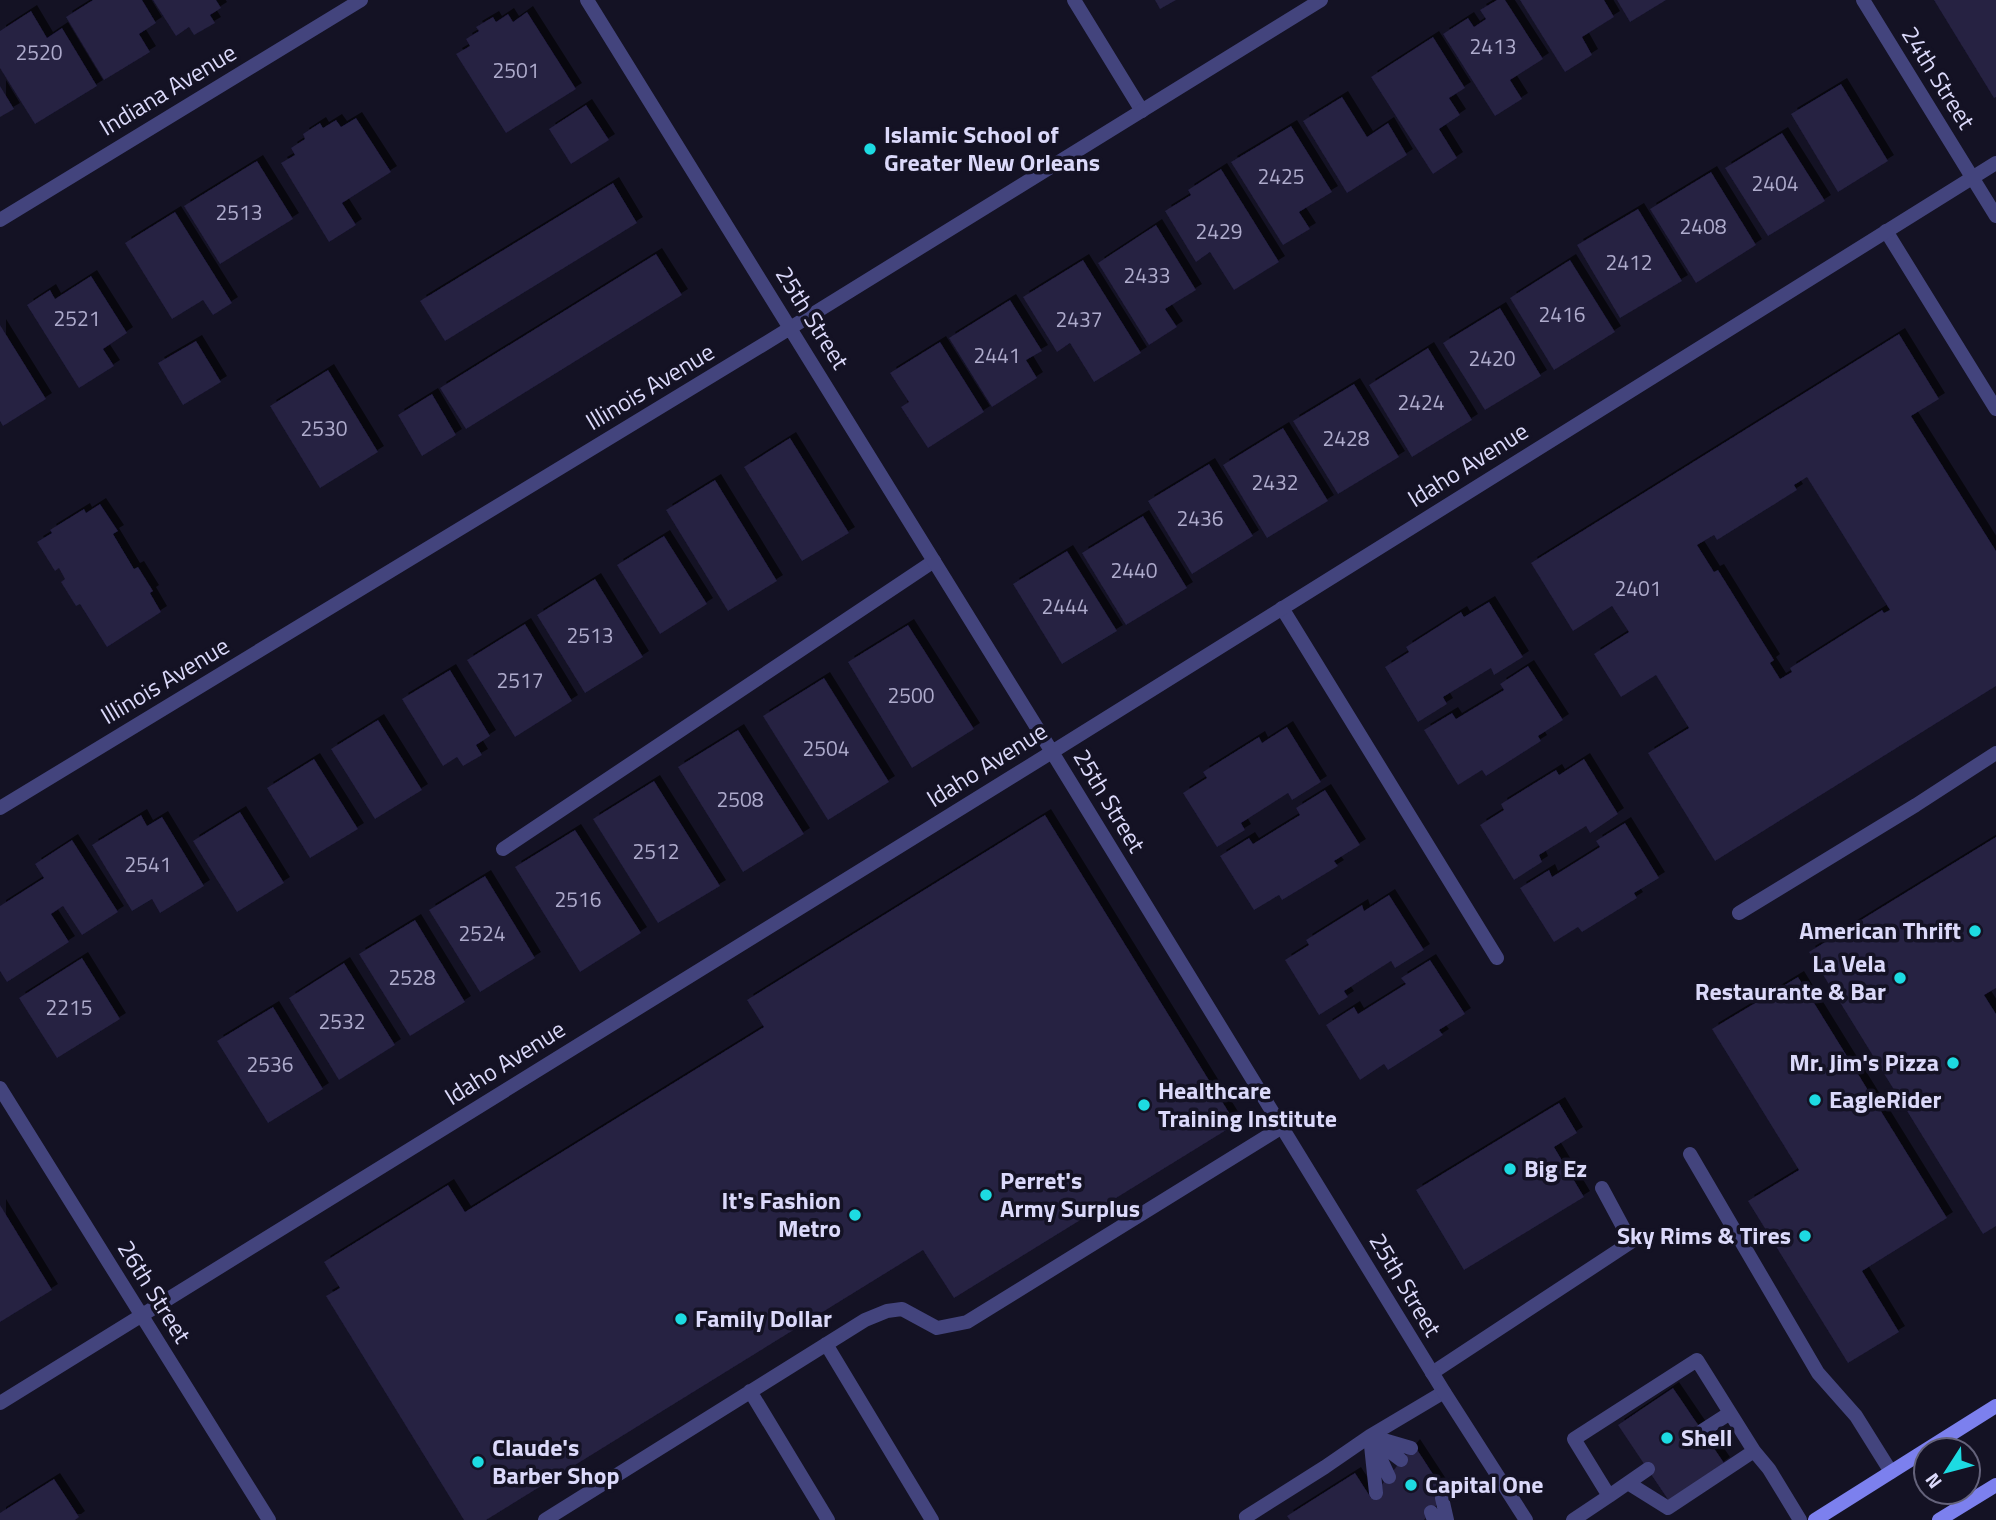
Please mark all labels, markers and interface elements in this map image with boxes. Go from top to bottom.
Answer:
street label: 24th Street [1893,19,1985,136]
house number: 2413 [1469,30,1517,62]
street label: Indiana Avenue [92,34,243,144]
house number: 2520 [15,36,63,68]
house number: 2501 [492,54,540,86]
place label: Islamic School of Greater New Orleans [884,116,1100,180]
marker: Islamic School of Greater New Orleans [862,141,878,157]
house number: 2425 [1257,160,1305,192]
house number: 2404 [1751,167,1799,199]
house number: 2513 [215,196,263,228]
house number: 2408 [1679,210,1727,242]
house number: 2429 [1195,215,1243,247]
house number: 2412 [1605,246,1653,278]
street label: 25th Street [767,259,859,376]
house number: 2433 [1123,259,1171,291]
house number: 2416 [1538,298,1586,330]
house number: 2521 [53,302,101,334]
house number: 2437 [1055,303,1103,335]
street label: Illinois Avenue [578,333,721,439]
house number: 2441 [973,339,1021,371]
house number: 2420 [1468,342,1516,374]
house number: 2424 [1397,386,1445,418]
house number: 2530 [300,412,348,444]
street label: Idaho Avenue [1400,413,1535,516]
house number: 2428 [1322,422,1370,454]
house number: 2432 [1251,466,1299,498]
house number: 2436 [1176,502,1224,534]
house number: 2440 [1110,554,1158,586]
house number: 2401 [1614,572,1662,604]
house number: 2444 [1041,590,1089,622]
house number: 2513 [566,619,614,651]
street label: Illinois Avenue [93,627,236,733]
house number: 2517 [496,664,544,696]
house number: 2500 [887,679,935,711]
street label: Idaho Avenue [919,713,1054,816]
house number: 2504 [802,732,850,764]
street label: 25th Street [1065,742,1155,860]
house number: 2508 [716,783,764,815]
house number: 2512 [632,835,680,867]
house number: 2541 [124,848,172,880]
house number: 2516 [554,883,602,915]
place label: American Thrift [1799,912,1961,948]
house number: 2524 [458,917,506,949]
marker: American Thrift [1967,923,1983,939]
place label: La Vela Restaurante & Bar [1695,945,1886,1009]
house number: 2528 [388,961,436,993]
marker: La Vela Restaurante & Bar [1892,970,1908,986]
house number: 2215 [45,991,93,1023]
house number: 2532 [318,1005,366,1037]
street label: Idaho Avenue [437,1011,572,1114]
place label: Mr. Jim's Pizza [1789,1044,1939,1080]
house number: 2536 [246,1048,294,1080]
marker: Mr. Jim's Pizza [1945,1055,1961,1071]
place label: Healthcare Training Institute [1158,1072,1337,1136]
place label: EagleRider [1829,1081,1942,1117]
marker: EagleRider [1807,1092,1823,1108]
marker: Healthcare Training Institute [1136,1097,1152,1113]
place label: Big Ez [1524,1150,1587,1186]
marker: Big Ez [1502,1161,1518,1177]
place label: Perret's Army Surplus [1000,1162,1140,1226]
place label: It's Fashion Metro [722,1182,841,1246]
marker: Perret's Army Surplus [978,1187,994,1203]
marker: It's Fashion Metro [847,1207,863,1223]
place label: Sky Rims & Tires [1617,1217,1791,1253]
street label: 25th Street [1361,1226,1451,1344]
marker: Sky Rims & Tires [1797,1228,1813,1244]
street label: 26th Street [109,1233,201,1350]
place label: Family Dollar [695,1300,832,1336]
marker: Family Dollar [673,1311,689,1327]
place label: Shell [1681,1419,1733,1455]
place label: Claude's Barber Shop [492,1429,619,1493]
marker: Shell [1659,1430,1675,1446]
north arrow [1912,1436,1982,1506]
marker: Claude's Barber Shop [470,1454,486,1470]
place label: Capital One [1425,1466,1543,1502]
text: N [1917,1467,1948,1495]
marker: Capital One [1403,1477,1419,1493]

